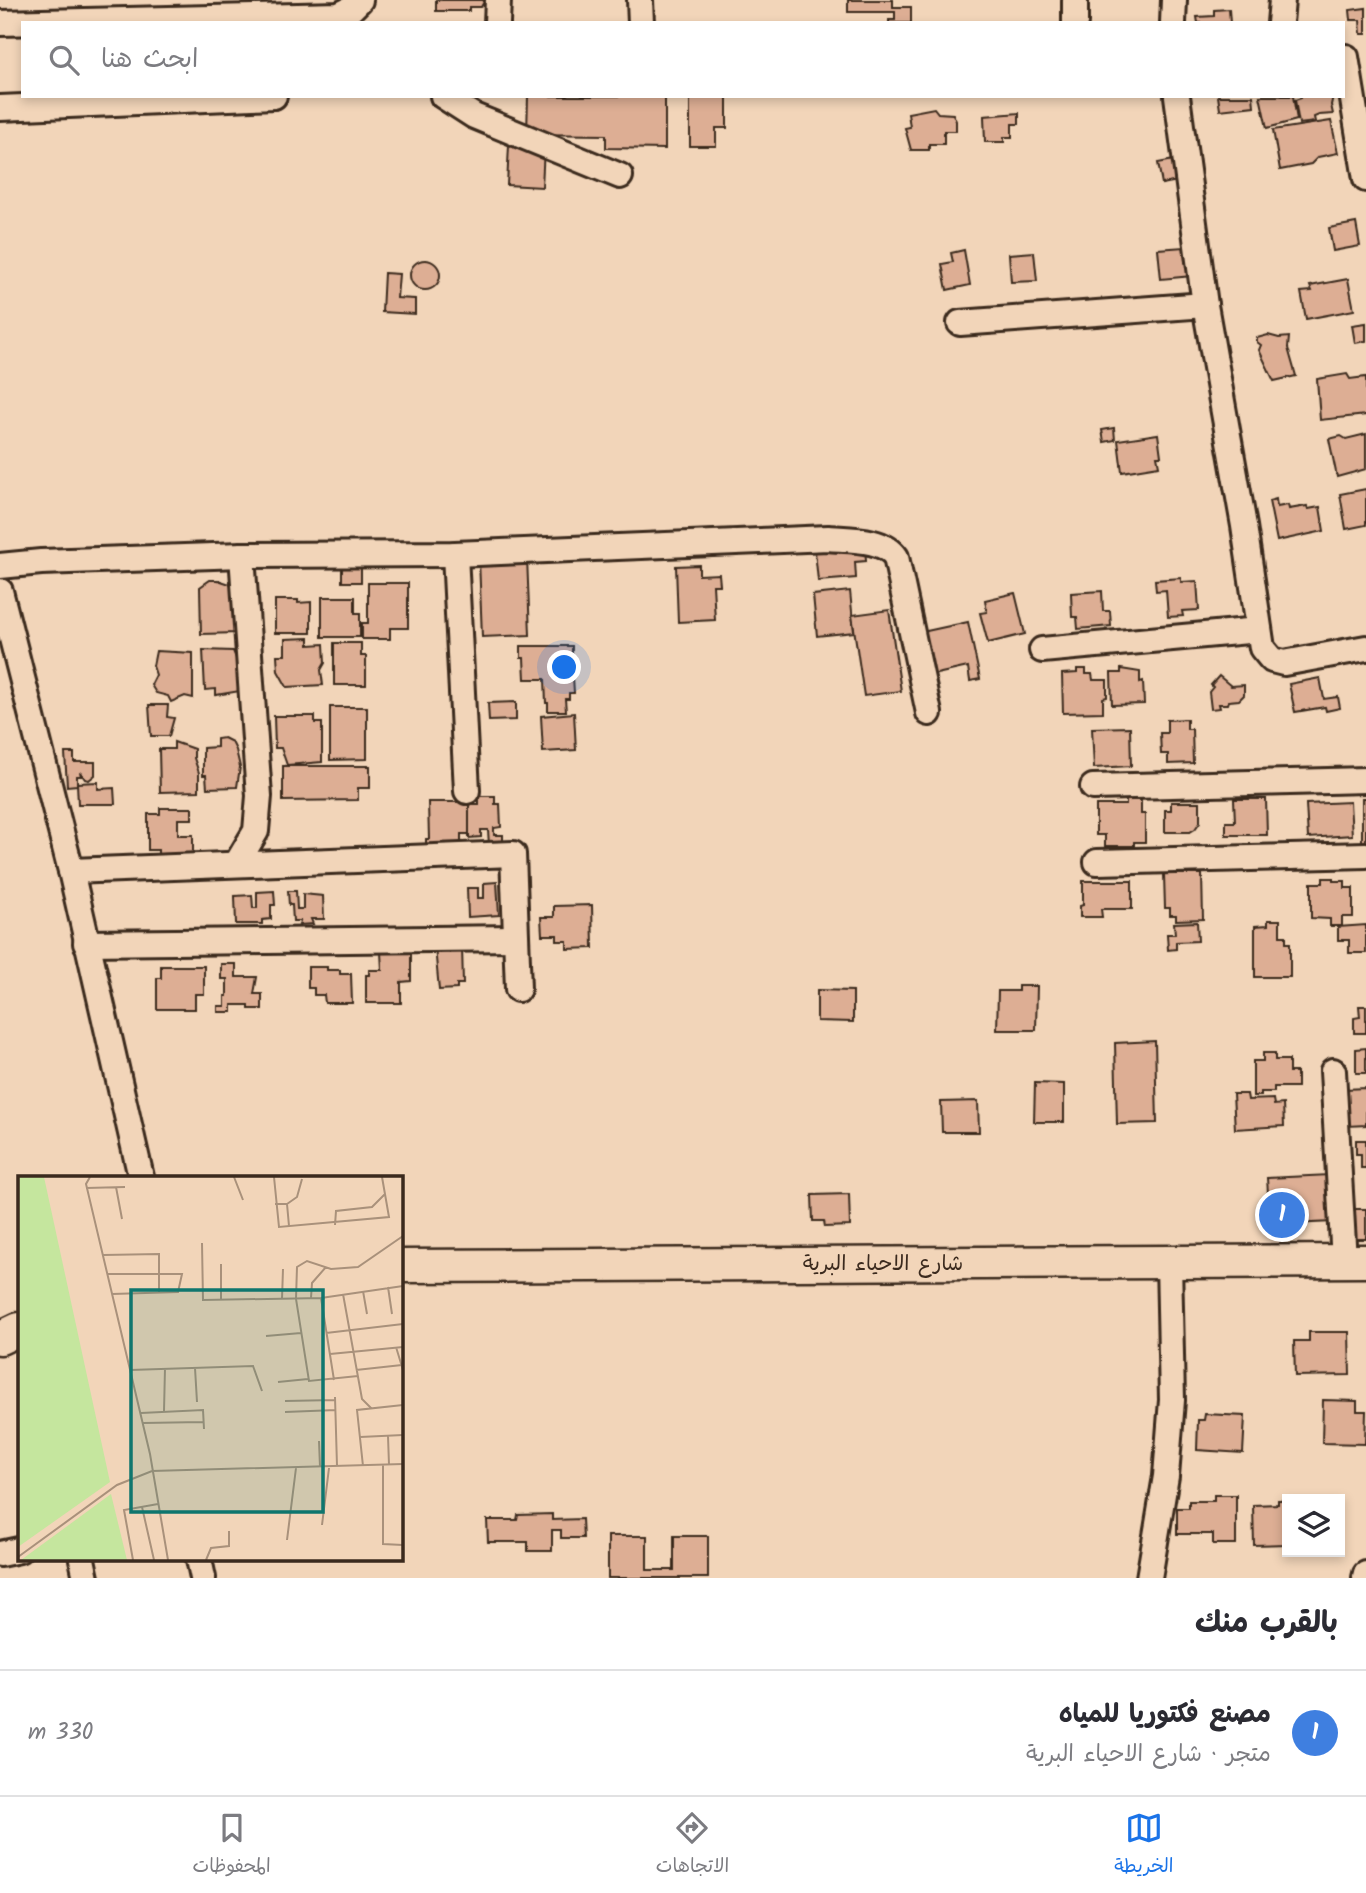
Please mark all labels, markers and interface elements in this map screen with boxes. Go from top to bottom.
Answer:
search box [21,21,1345,98]
text: ابحث هنا [101,39,198,81]
icon: search [45,41,83,79]
your location [547,650,581,684]
inset map [18,1176,402,1560]
pin: 1 [1259,1189,1305,1241]
street label: شارع الاحياء البرية [803,1248,963,1281]
map controls [1282,1494,1345,1557]
button: layers [1282,1494,1345,1557]
text: بالقرب منك [1195,1600,1338,1648]
text: مصنع فكتوريا للمياه [1059,1694,1271,1736]
text: 330 m [28,1715,93,1751]
text: 1 [1312,1715,1318,1751]
text: متجر · شارع الاحياء البرية [1026,1737,1271,1773]
tab: المحفوظات [193,1809,271,1882]
tab: الاتجاهات [656,1809,729,1882]
tab: الخريطة [1114,1809,1173,1882]

